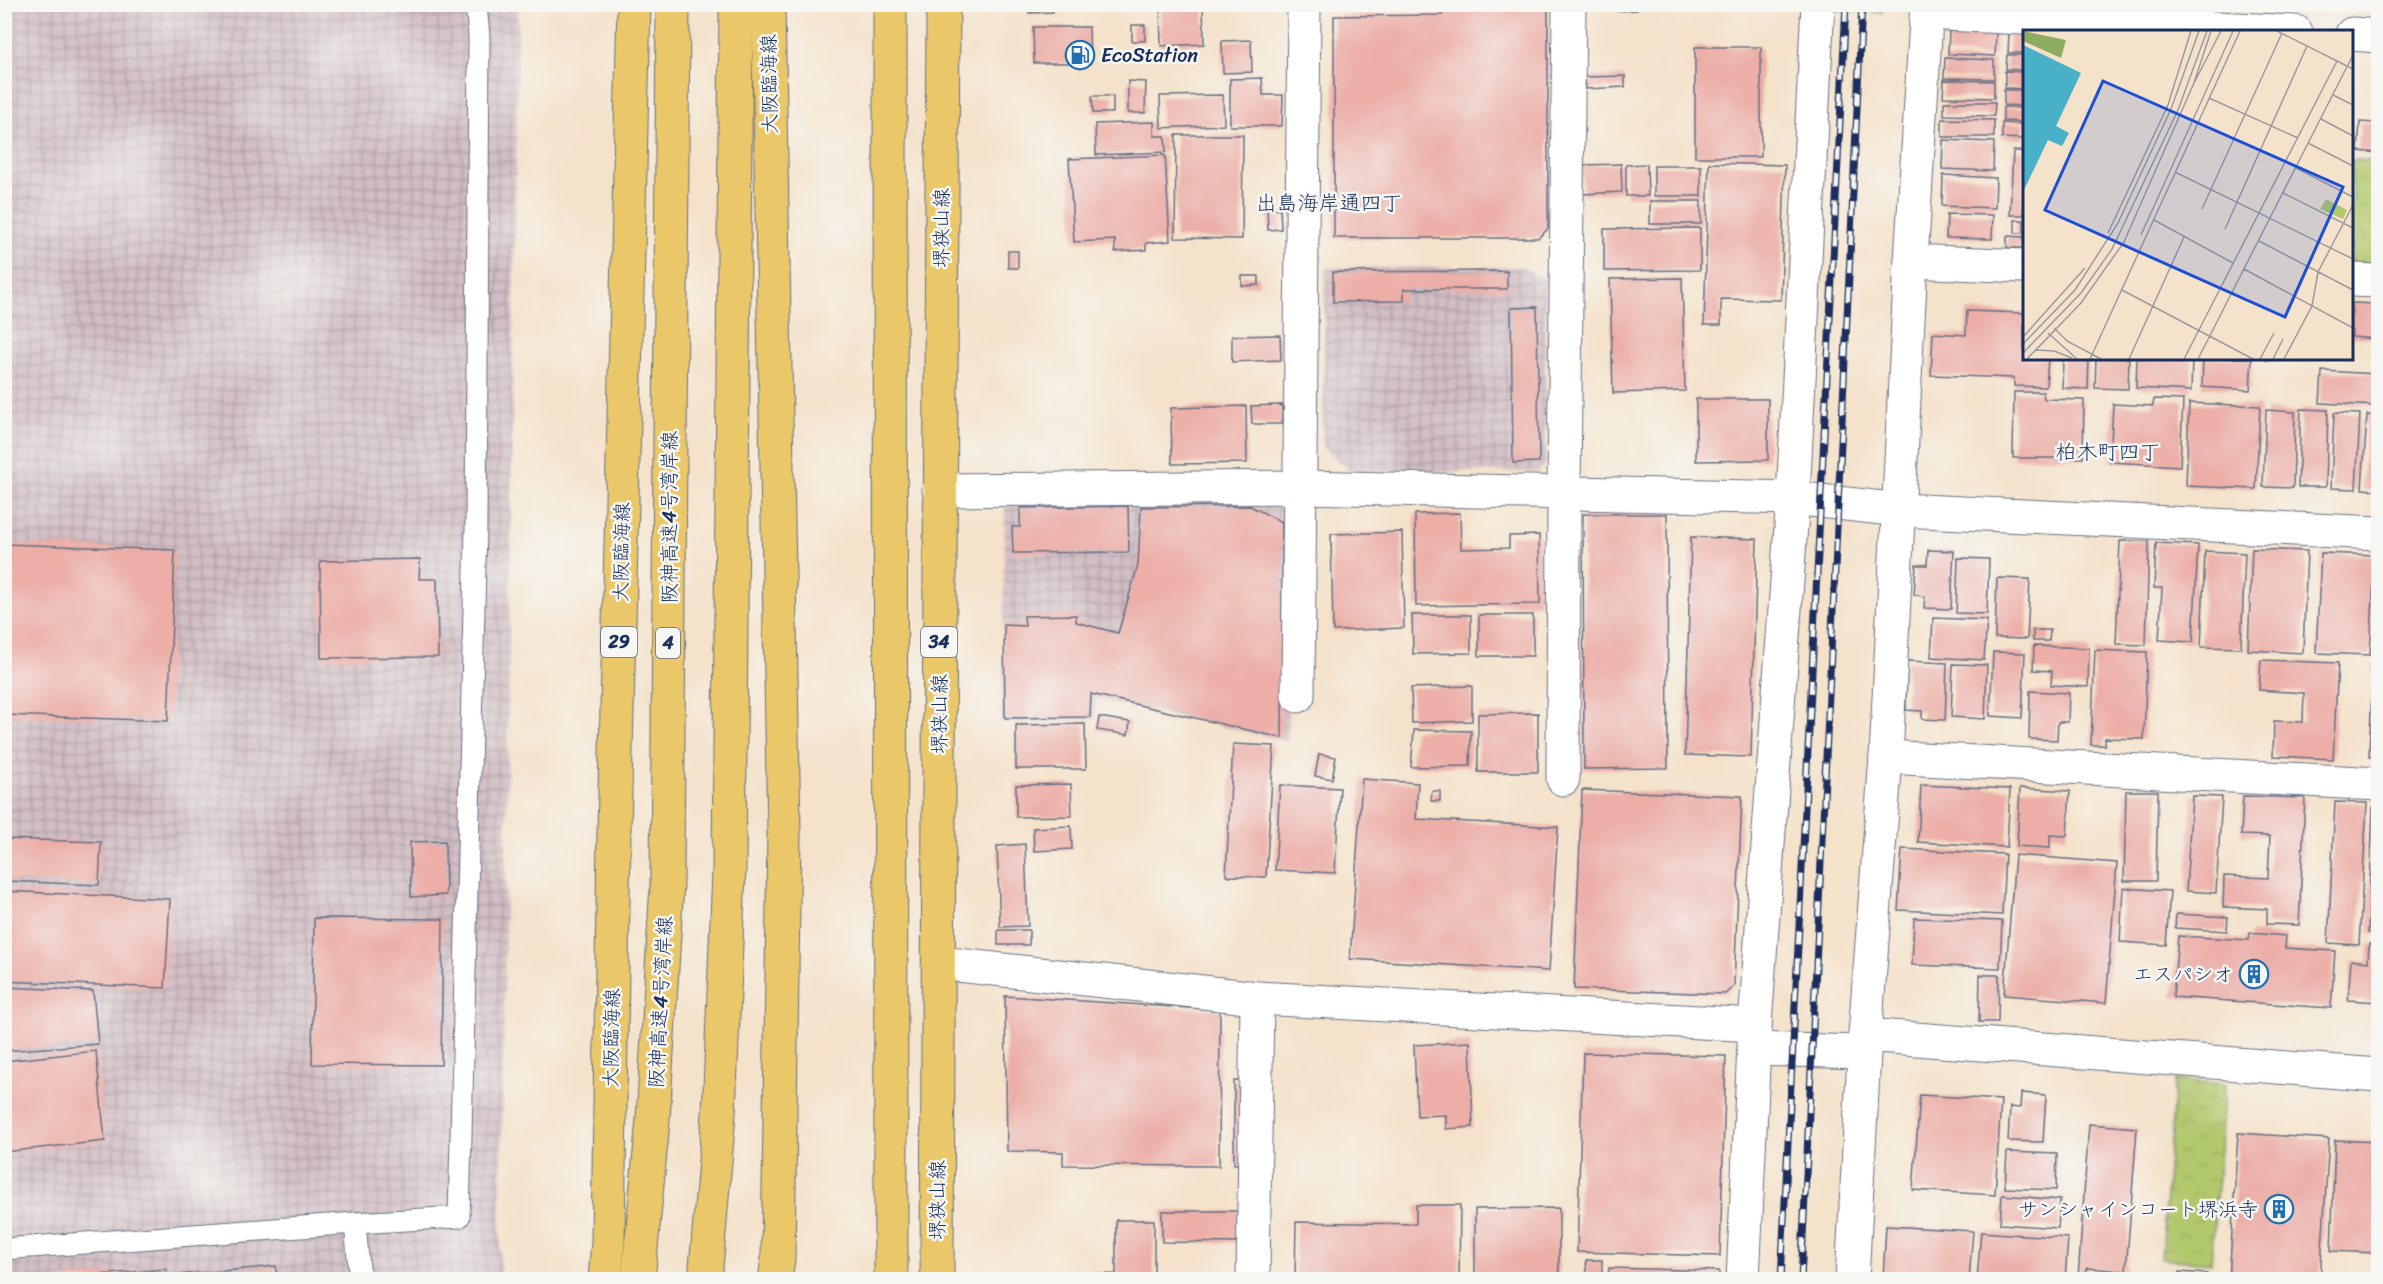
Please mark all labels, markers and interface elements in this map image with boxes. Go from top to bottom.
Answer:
inset map [2023,30,2353,360]
street label: 大阪臨海線 [751,34,788,134]
place label: EcoStation [1101,38,1198,73]
fuel station icon: EcoStation [1064,39,1096,71]
district label: 出島海岸通四丁 [1256,184,1403,222]
street label: 堺狭山線 [924,188,959,268]
street label: 阪神高速4号湾岸線 [652,431,687,603]
district label: 柏木町四丁 [2056,433,2161,471]
street label: 大阪臨海線 [603,502,640,602]
road number: 29 [601,627,637,657]
road number: 34 [921,627,957,657]
road number: 4 [656,628,680,658]
street label: 堺狭山線 [922,674,957,754]
street label: 阪神高速4号湾岸線 [639,915,682,1089]
place label: エスパシオ [2133,957,2233,992]
building icon: エスパシオ [2238,958,2270,990]
street label: 大阪臨海線 [593,988,630,1088]
street label: 堺狭山線 [920,1160,955,1240]
place label: サンシャインコート堺浜寺 [2018,1192,2258,1227]
building icon: サンシャインコート堺浜寺 [2263,1193,2295,1225]

